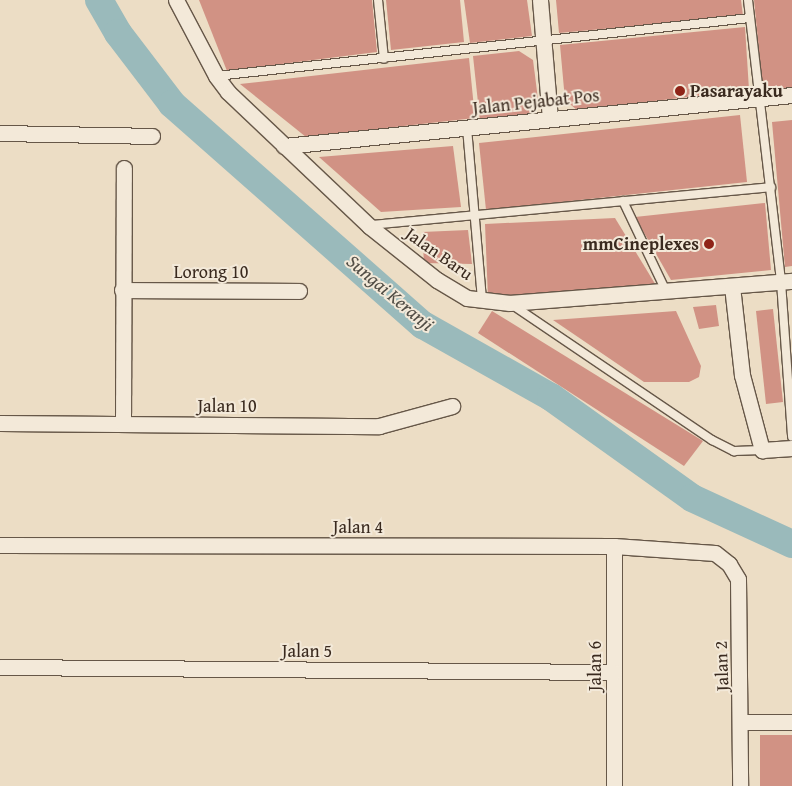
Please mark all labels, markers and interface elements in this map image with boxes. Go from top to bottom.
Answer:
place label: Pasarayaku [690,80,783,102]
street label: Jalan Pejabat Pos [472,85,600,119]
marker: Pasarayaku [674,85,686,97]
street label: Jalan Baru [401,223,477,285]
place label: mmCineplexes [583,233,699,255]
marker: mmCineplexes [703,238,715,250]
water label: Sungai Keranji [342,250,438,336]
street label: Lorong 10 [174,261,248,283]
street label: Jalan 10 [197,395,257,417]
street label: Jalan 4 [333,516,383,538]
street label: Jalan 5 [282,640,332,662]
street label: Jalan 2 [710,640,734,692]
street label: Jalan 6 [584,641,606,691]

